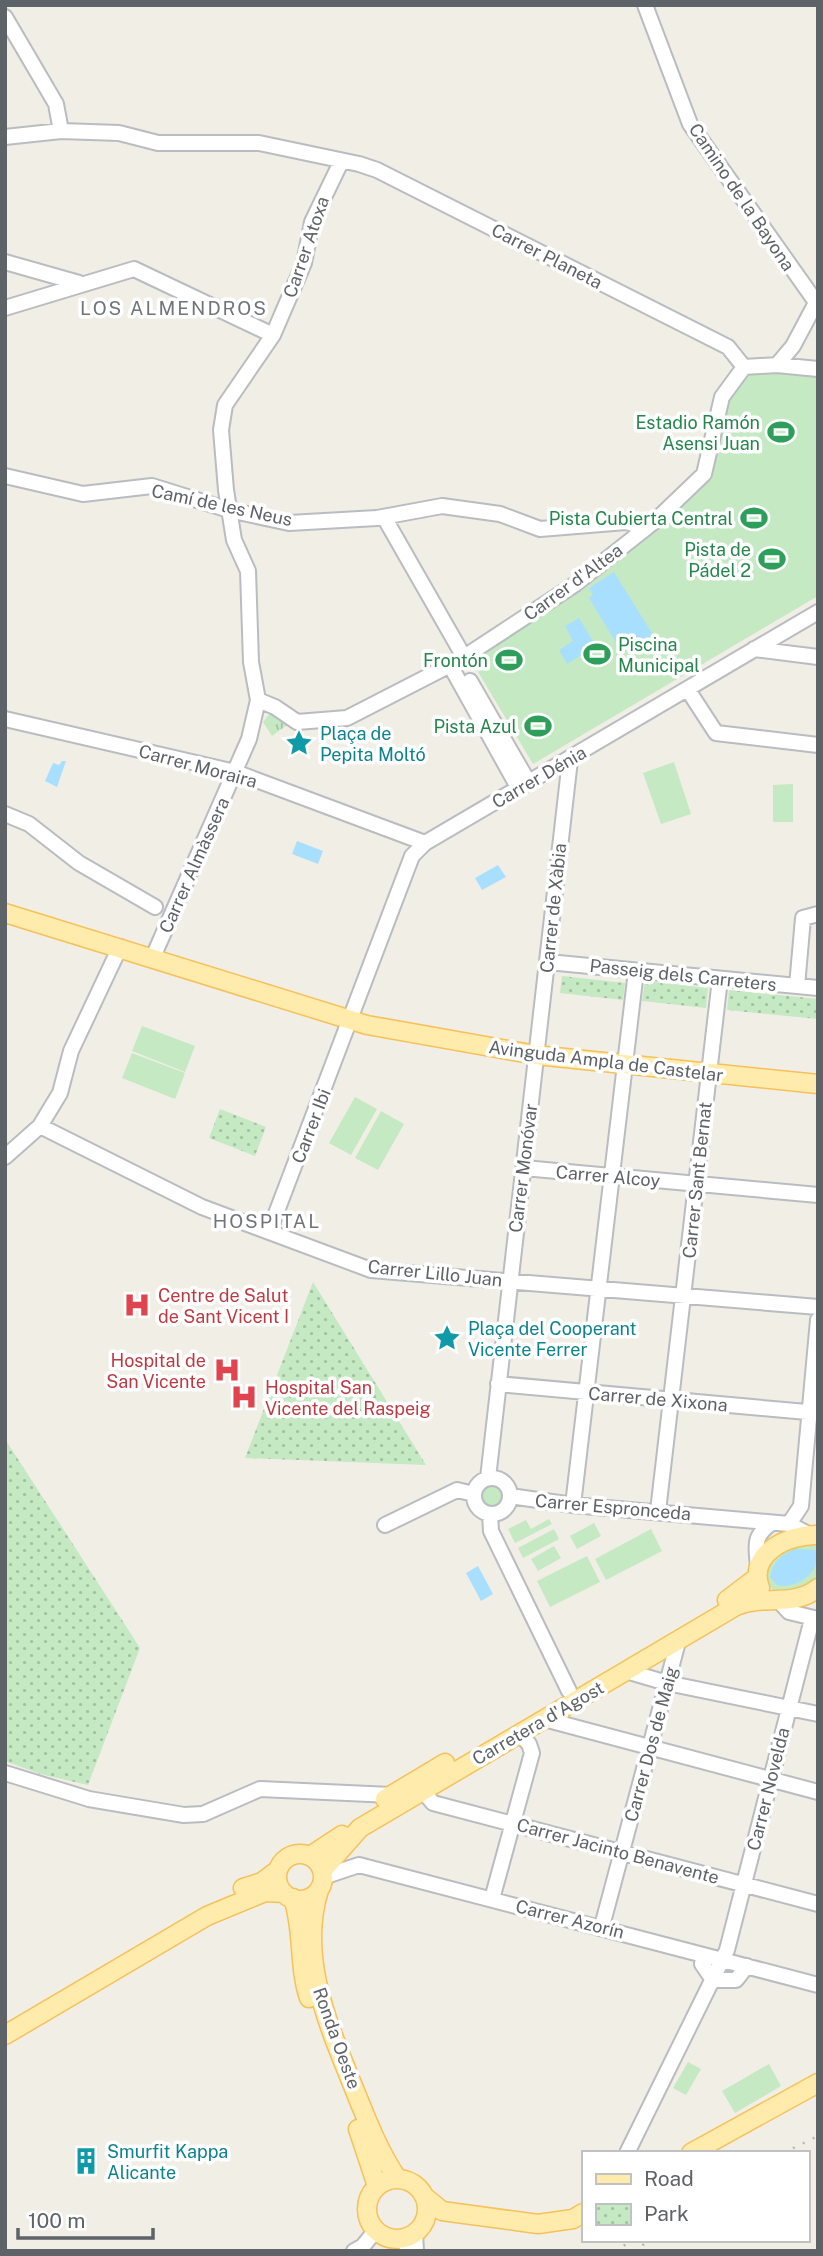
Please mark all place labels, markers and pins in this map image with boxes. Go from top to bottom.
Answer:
place label: Estadio Ramón Asensi Juan [635,412,760,454]
sports icon: Estadio Ramón Asensi Juan [766,417,796,447]
sports icon: Pista Cubierta Central [739,503,769,533]
place label: Pista Cubierta Central [549,508,733,529]
place label: Pista de Pádel 2 [684,539,751,581]
sports icon: Pista de Pádel 2 [757,544,787,574]
place label: Piscina Municipal [618,634,700,676]
sports icon: Piscina Municipal [582,639,612,669]
sports icon: Frontón [494,645,524,675]
place label: Frontón [423,650,488,671]
sports icon: Pista Azul [523,711,553,741]
place label: Pista Azul [433,716,517,737]
place label: Plaça de Pepita Moltó [320,723,426,765]
place icon: Plaça de Pepita Moltó [284,728,314,758]
place label: Centre de Salut de Sant Vicent I [158,1285,289,1327]
hospital icon: Centre de Salut de Sant Vicent I [122,1290,152,1320]
place label: Plaça del Cooperant Vicente Ferrer [468,1318,637,1360]
place icon: Plaça del Cooperant Vicente Ferrer [432,1323,462,1353]
place label: Hospital de San Vicente [106,1350,206,1392]
hospital icon: Hospital de San Vicente [212,1355,242,1385]
place label: Hospital San Vicente del Raspeig [265,1377,431,1419]
hospital icon: Hospital San Vicente del Raspeig [229,1382,259,1412]
place label: Smurfit Kappa Alicante [107,2141,228,2183]
building icon: Smurfit Kappa Alicante [71,2146,101,2176]

